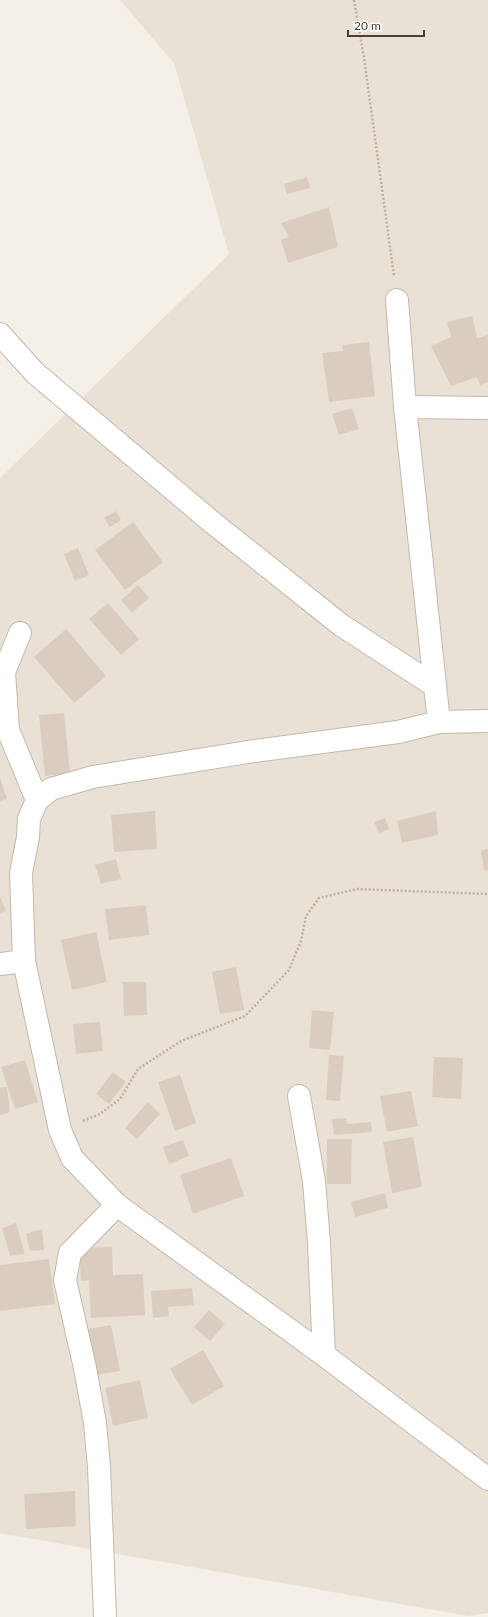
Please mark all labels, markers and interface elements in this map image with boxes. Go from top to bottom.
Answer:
scale bar [348,12,424,38]
text: 20 m [354,18,381,33]

